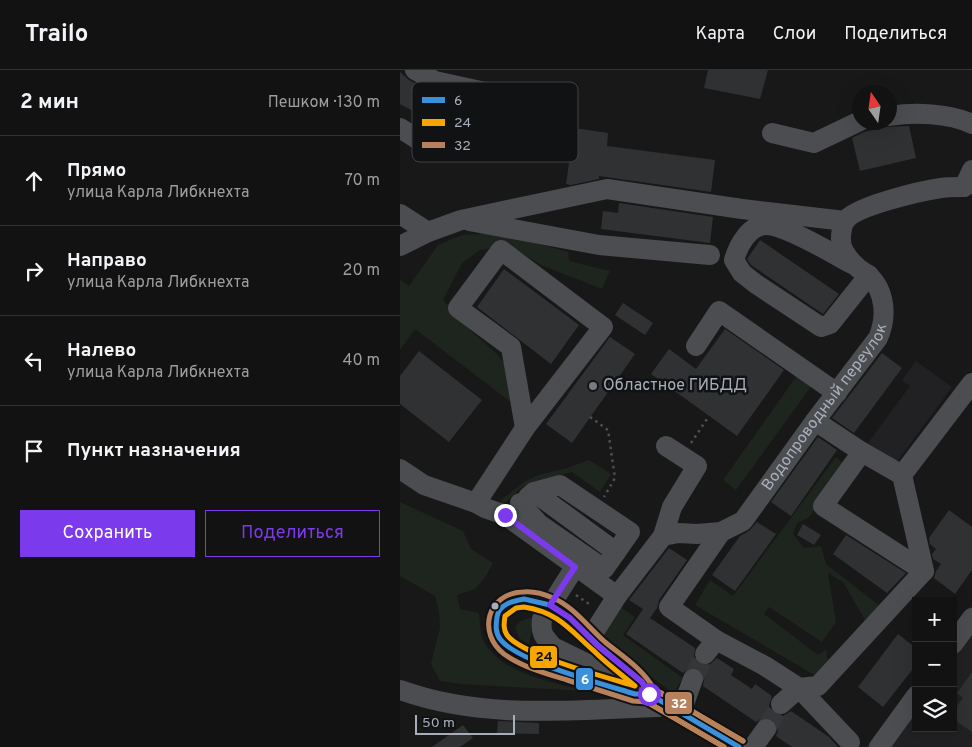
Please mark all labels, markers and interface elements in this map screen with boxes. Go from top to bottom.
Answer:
text: Trailo [25,20,88,50]
text: Карта [695,23,745,46]
text: Слои [773,23,816,46]
text: Поделиться [844,23,947,46]
legend [412,82,578,162]
north arrow [852,85,897,130]
text: 2 мин [20,89,79,116]
text: Пешком · 130 m [268,93,380,113]
text: 6 [454,93,462,110]
text: 24 [454,115,471,132]
text: 32 [454,138,471,155]
text: Прямо [67,159,126,183]
icon: ahead [20,167,48,195]
text: 70 m [345,171,380,191]
text: улица Карла Либкнехта [67,183,250,203]
text: Направо [67,249,147,273]
icon: right [20,257,48,285]
text: 20 m [343,261,380,281]
text: улица Карла Либкнехта [67,273,250,293]
street label: Водопроводный переулок [758,321,892,495]
text: Налево [67,339,136,363]
icon: left [20,347,48,375]
text: 40 m [342,351,380,371]
text: улица Карла Либкнехта [67,363,250,383]
place label: Областное ГИБДД [603,376,747,396]
marker: Областное ГИБДД [587,380,599,392]
icon: arrive [20,437,48,465]
text: Пункт назначения [67,439,241,463]
route end [494,504,517,527]
button: Сохранить [20,510,195,557]
button: Поделиться [205,510,380,557]
map controls [912,597,957,732]
button: + [912,597,957,642]
unlabelled marker [490,601,500,611]
button: − [912,642,957,687]
line badge: 24 [529,645,558,669]
text: 24 [535,649,553,666]
line badge: 6 [575,667,594,691]
text: 6 [581,672,589,689]
route start [638,683,661,706]
button: layers [912,687,957,732]
line badge: 32 [664,691,693,715]
text: 32 [671,696,687,713]
scale bar [415,712,515,735]
text: 50 m [422,715,455,732]

